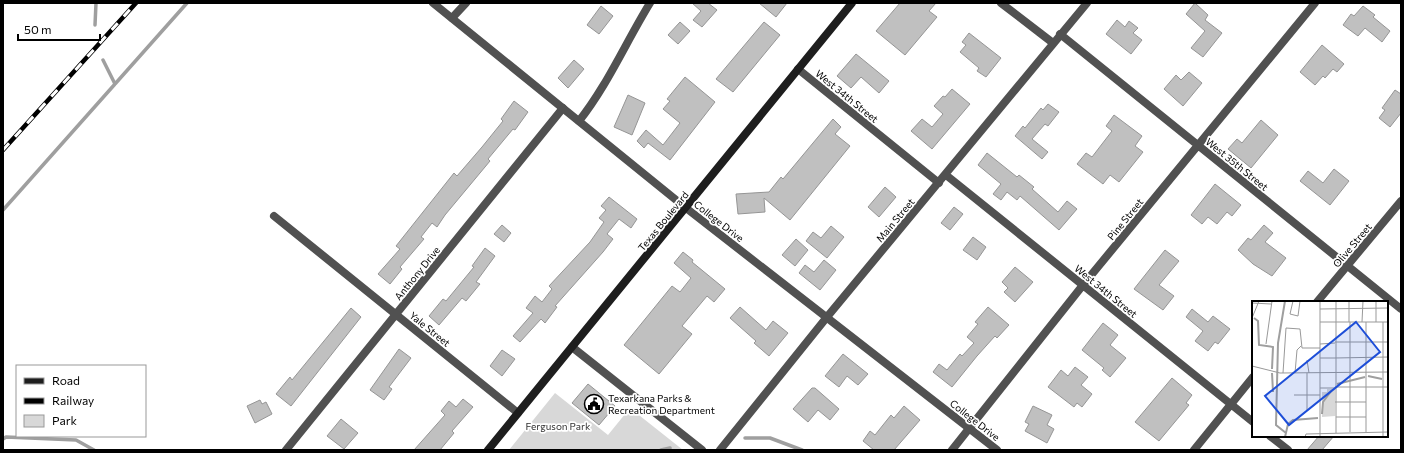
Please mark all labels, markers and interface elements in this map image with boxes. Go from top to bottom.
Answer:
scale bar [18,16,100,42]
text: 50 m [24,22,52,36]
street label: West 34th Street [813,67,881,125]
street label: West 35th Street [1203,135,1271,193]
street label: Texas Boulevard [635,188,691,253]
street label: Main Street [873,196,917,244]
street label: Pine Street [1105,196,1145,242]
street label: College Drive [692,198,746,244]
street label: Olive Street [1330,221,1374,269]
street label: Anthony Drive [392,244,442,302]
street label: West 34th Street [1072,262,1140,320]
inset map [1252,301,1388,437]
street label: Yale Street [407,309,453,349]
legend [16,365,146,437]
text: Road [52,373,80,387]
place label: Texarkana Parks & Recreation Department [608,392,715,416]
text: Railway [52,393,94,407]
public building icon: Texarkana Parks & Recreation Department [583,393,605,415]
street label: College Drive [948,397,1002,443]
text: Park [52,413,78,427]
park label: Ferguson Park [526,420,591,432]

